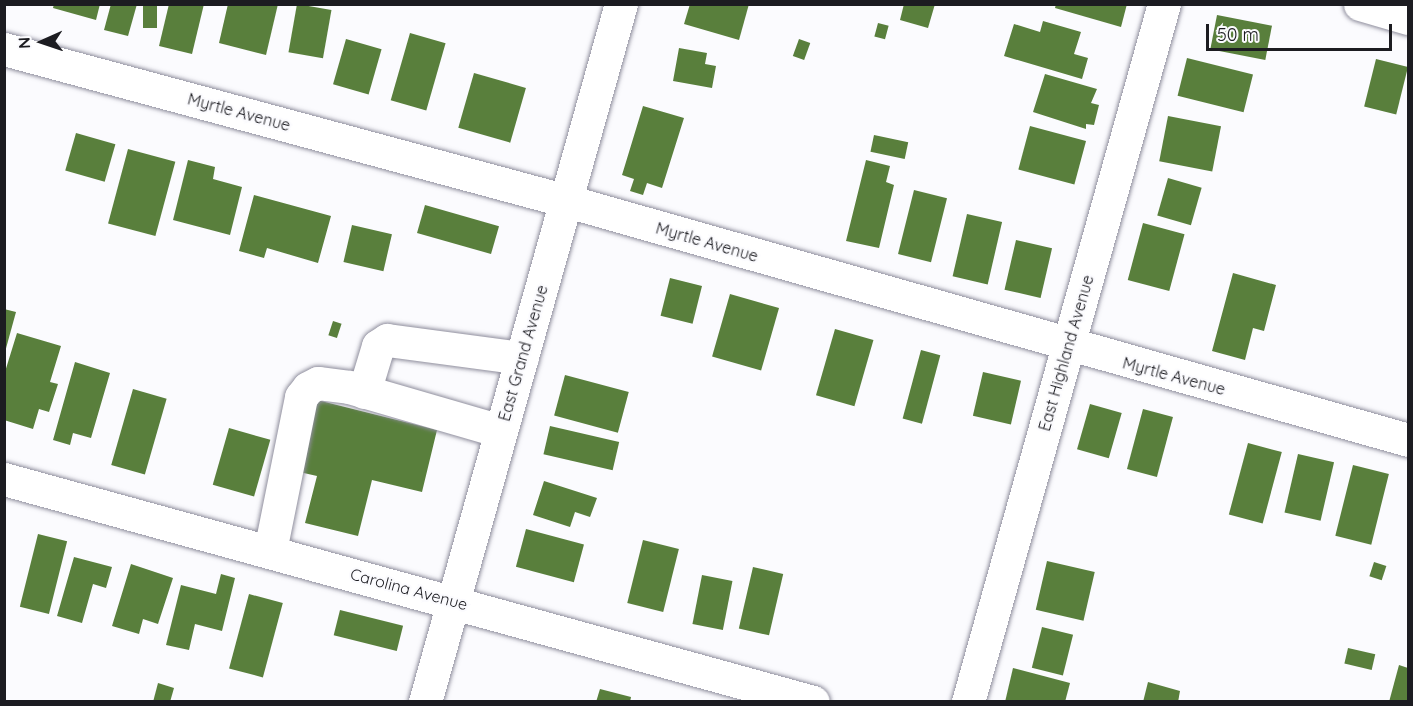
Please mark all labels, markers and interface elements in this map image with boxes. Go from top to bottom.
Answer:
north arrow [12,12,72,72]
scale bar [1209,12,1395,50]
text: 50 m [1217,23,1259,46]
text: N [14,37,34,49]
street label: Myrtle Avenue [186,89,292,135]
street label: Myrtle Avenue [654,218,760,266]
street label: East Highland Avenue [1035,273,1097,433]
street label: East Grand Avenue [494,283,552,423]
street label: Myrtle Avenue [1121,353,1227,399]
street label: Carolina Avenue [348,564,470,614]

